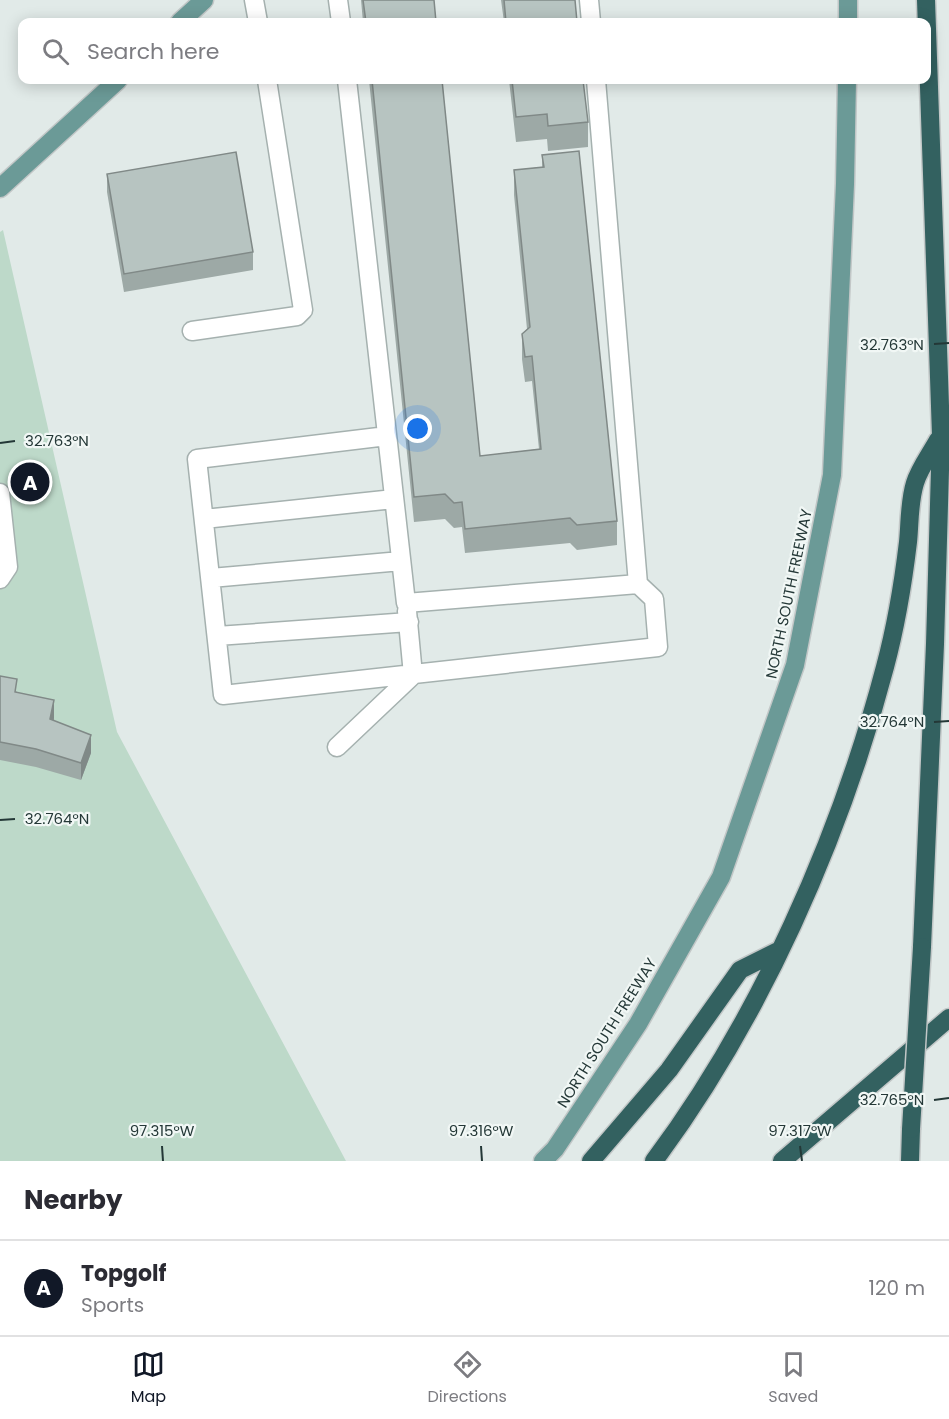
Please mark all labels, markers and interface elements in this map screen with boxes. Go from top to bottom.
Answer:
search box [18,18,931,84]
icon: search [39,35,72,68]
text: Search here [87,36,220,67]
text: 32.763°N [860,334,924,355]
your location [403,414,432,443]
text: 32.763°N [25,430,89,451]
pin: A [10,460,50,504]
street label: NORTH SOUTH FREEWAY [760,507,817,681]
text: 32.764°N [860,711,924,732]
text: 32.764°N [25,808,89,829]
street label: NORTH SOUTH FREEWAY [552,954,661,1112]
text: 32.765°N [860,1089,924,1110]
text: 97.315°W [130,1120,195,1141]
text: 97.316°W [449,1120,514,1141]
text: 97.317°W [768,1120,832,1141]
text: Nearby [24,1182,122,1218]
text: Topgolf [81,1258,166,1289]
text: A [36,1274,51,1302]
text: 120 m [869,1274,925,1302]
text: Sports [81,1291,144,1319]
tab: Map [131,1348,166,1409]
tab: Directions [428,1348,507,1409]
tab: Saved [768,1348,818,1409]

